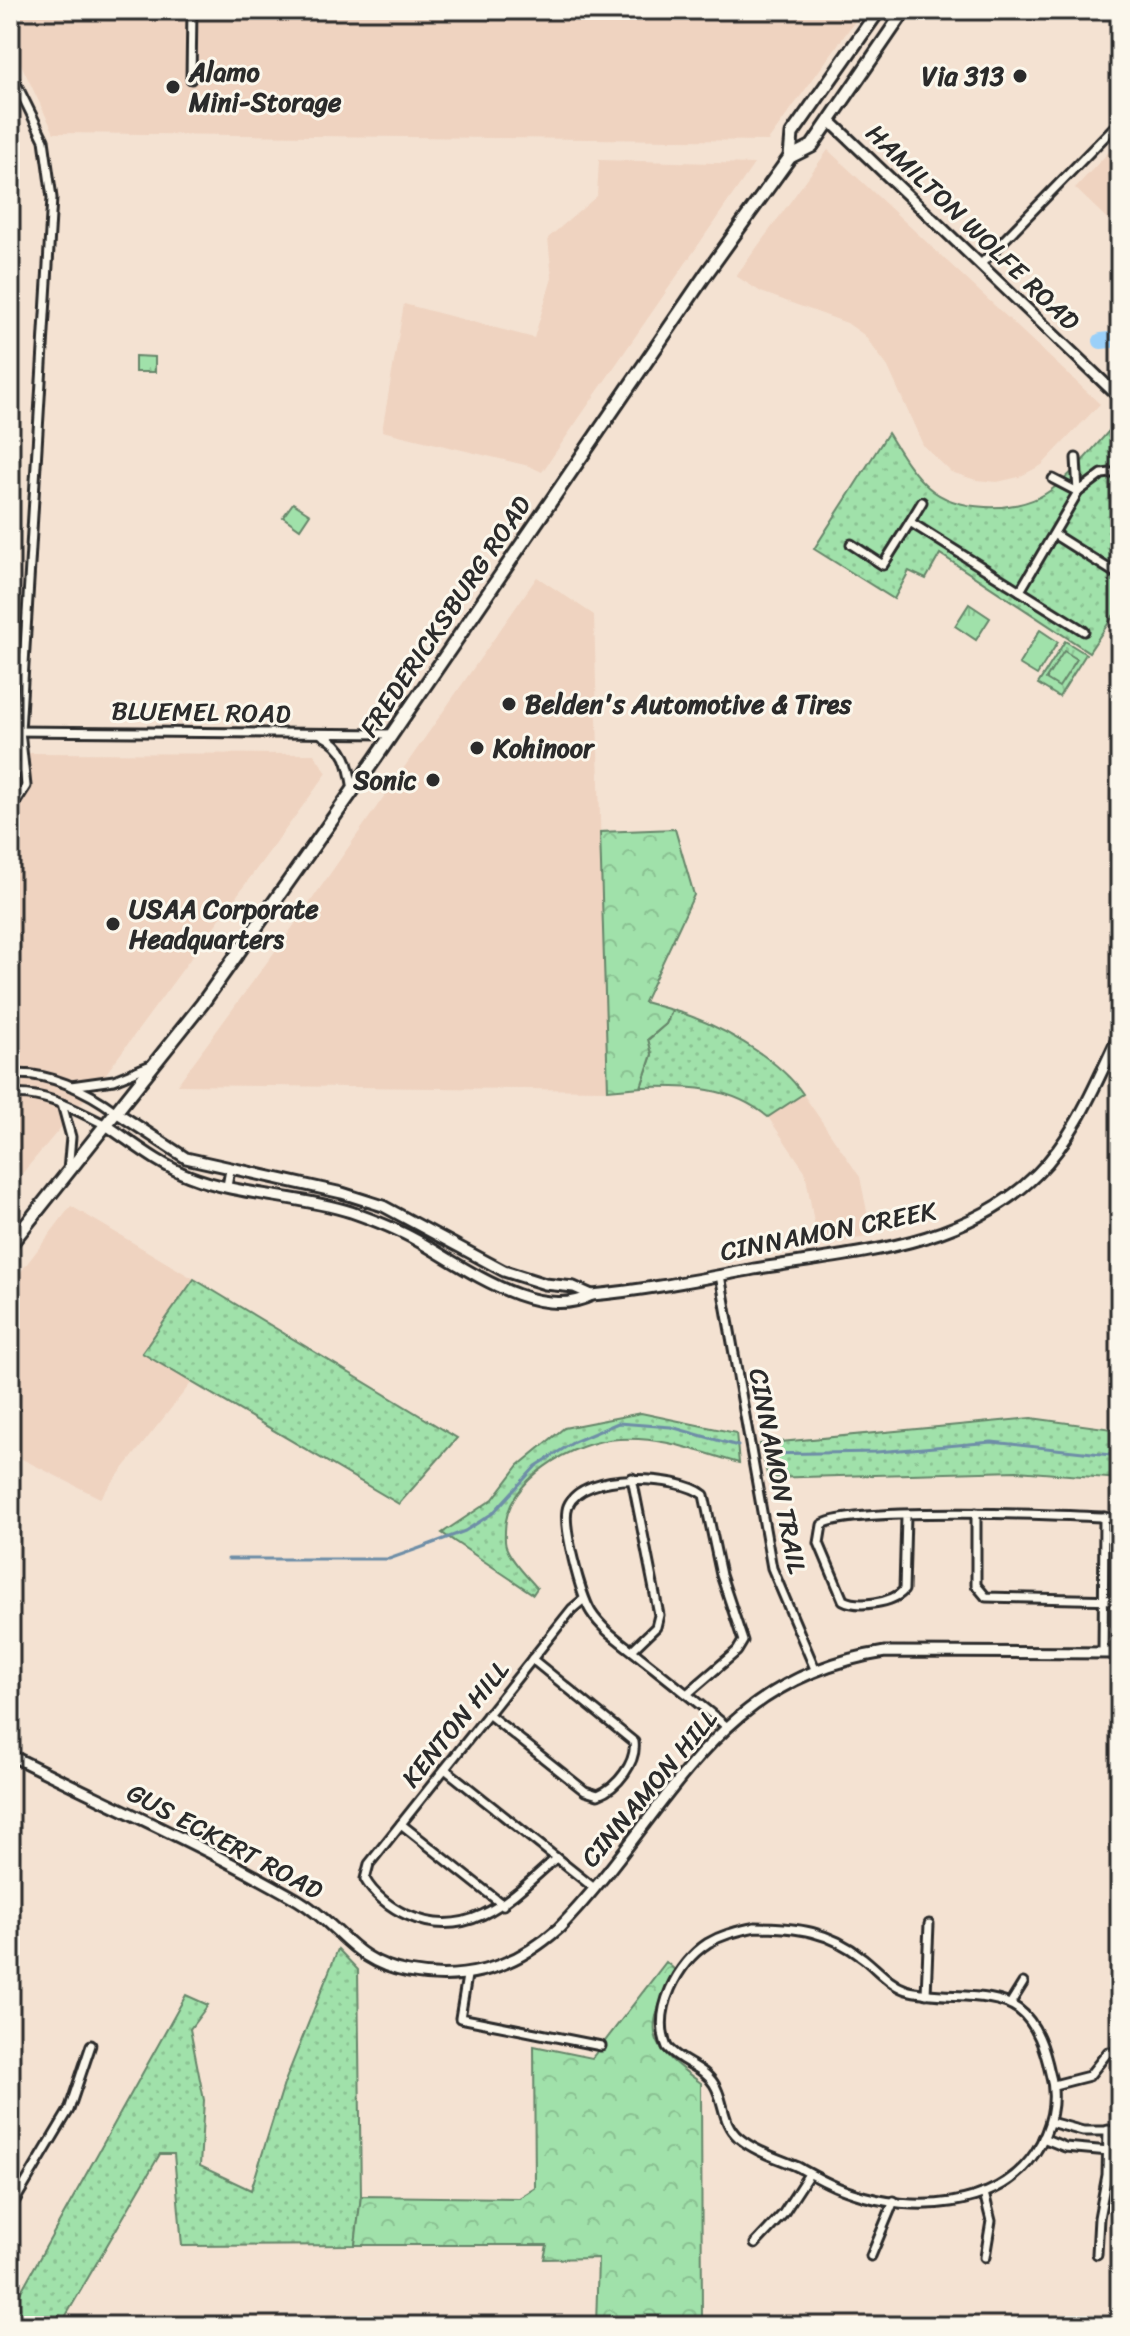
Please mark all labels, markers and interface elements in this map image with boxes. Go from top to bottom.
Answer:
place label: Alamo Mini-Storage [188,49,342,125]
place label: Via 313 [922,53,1005,99]
marker: Via 313 [1011,67,1029,85]
marker: Alamo Mini-Storage [164,78,182,96]
street label: HAMILTON WOLFE ROAD [855,112,1091,342]
street label: FREDERICKSBURG ROAD [347,485,544,746]
place label: Belden's Automotive & Tires [525,681,852,727]
street label: BLUEMEL ROAD [111,687,292,737]
marker: Belden's Automotive & Tires [500,695,518,713]
place label: Kohinoor [492,725,596,771]
marker: Kohinoor [468,739,486,757]
place label: Sonic [352,757,417,803]
marker: Sonic [424,771,442,789]
place label: USAA Corporate Headquarters [129,886,319,962]
marker: USAA Corporate Headquarters [104,915,122,933]
street label: CINNAMON CREEK [716,1187,941,1274]
street label: CINNAMON TRAIL [735,1364,821,1578]
street label: KENTON HILL [389,1650,521,1798]
street label: CINNAMON HILL [568,1698,730,1878]
street label: GUS ECKERT ROAD [118,1770,332,1913]

